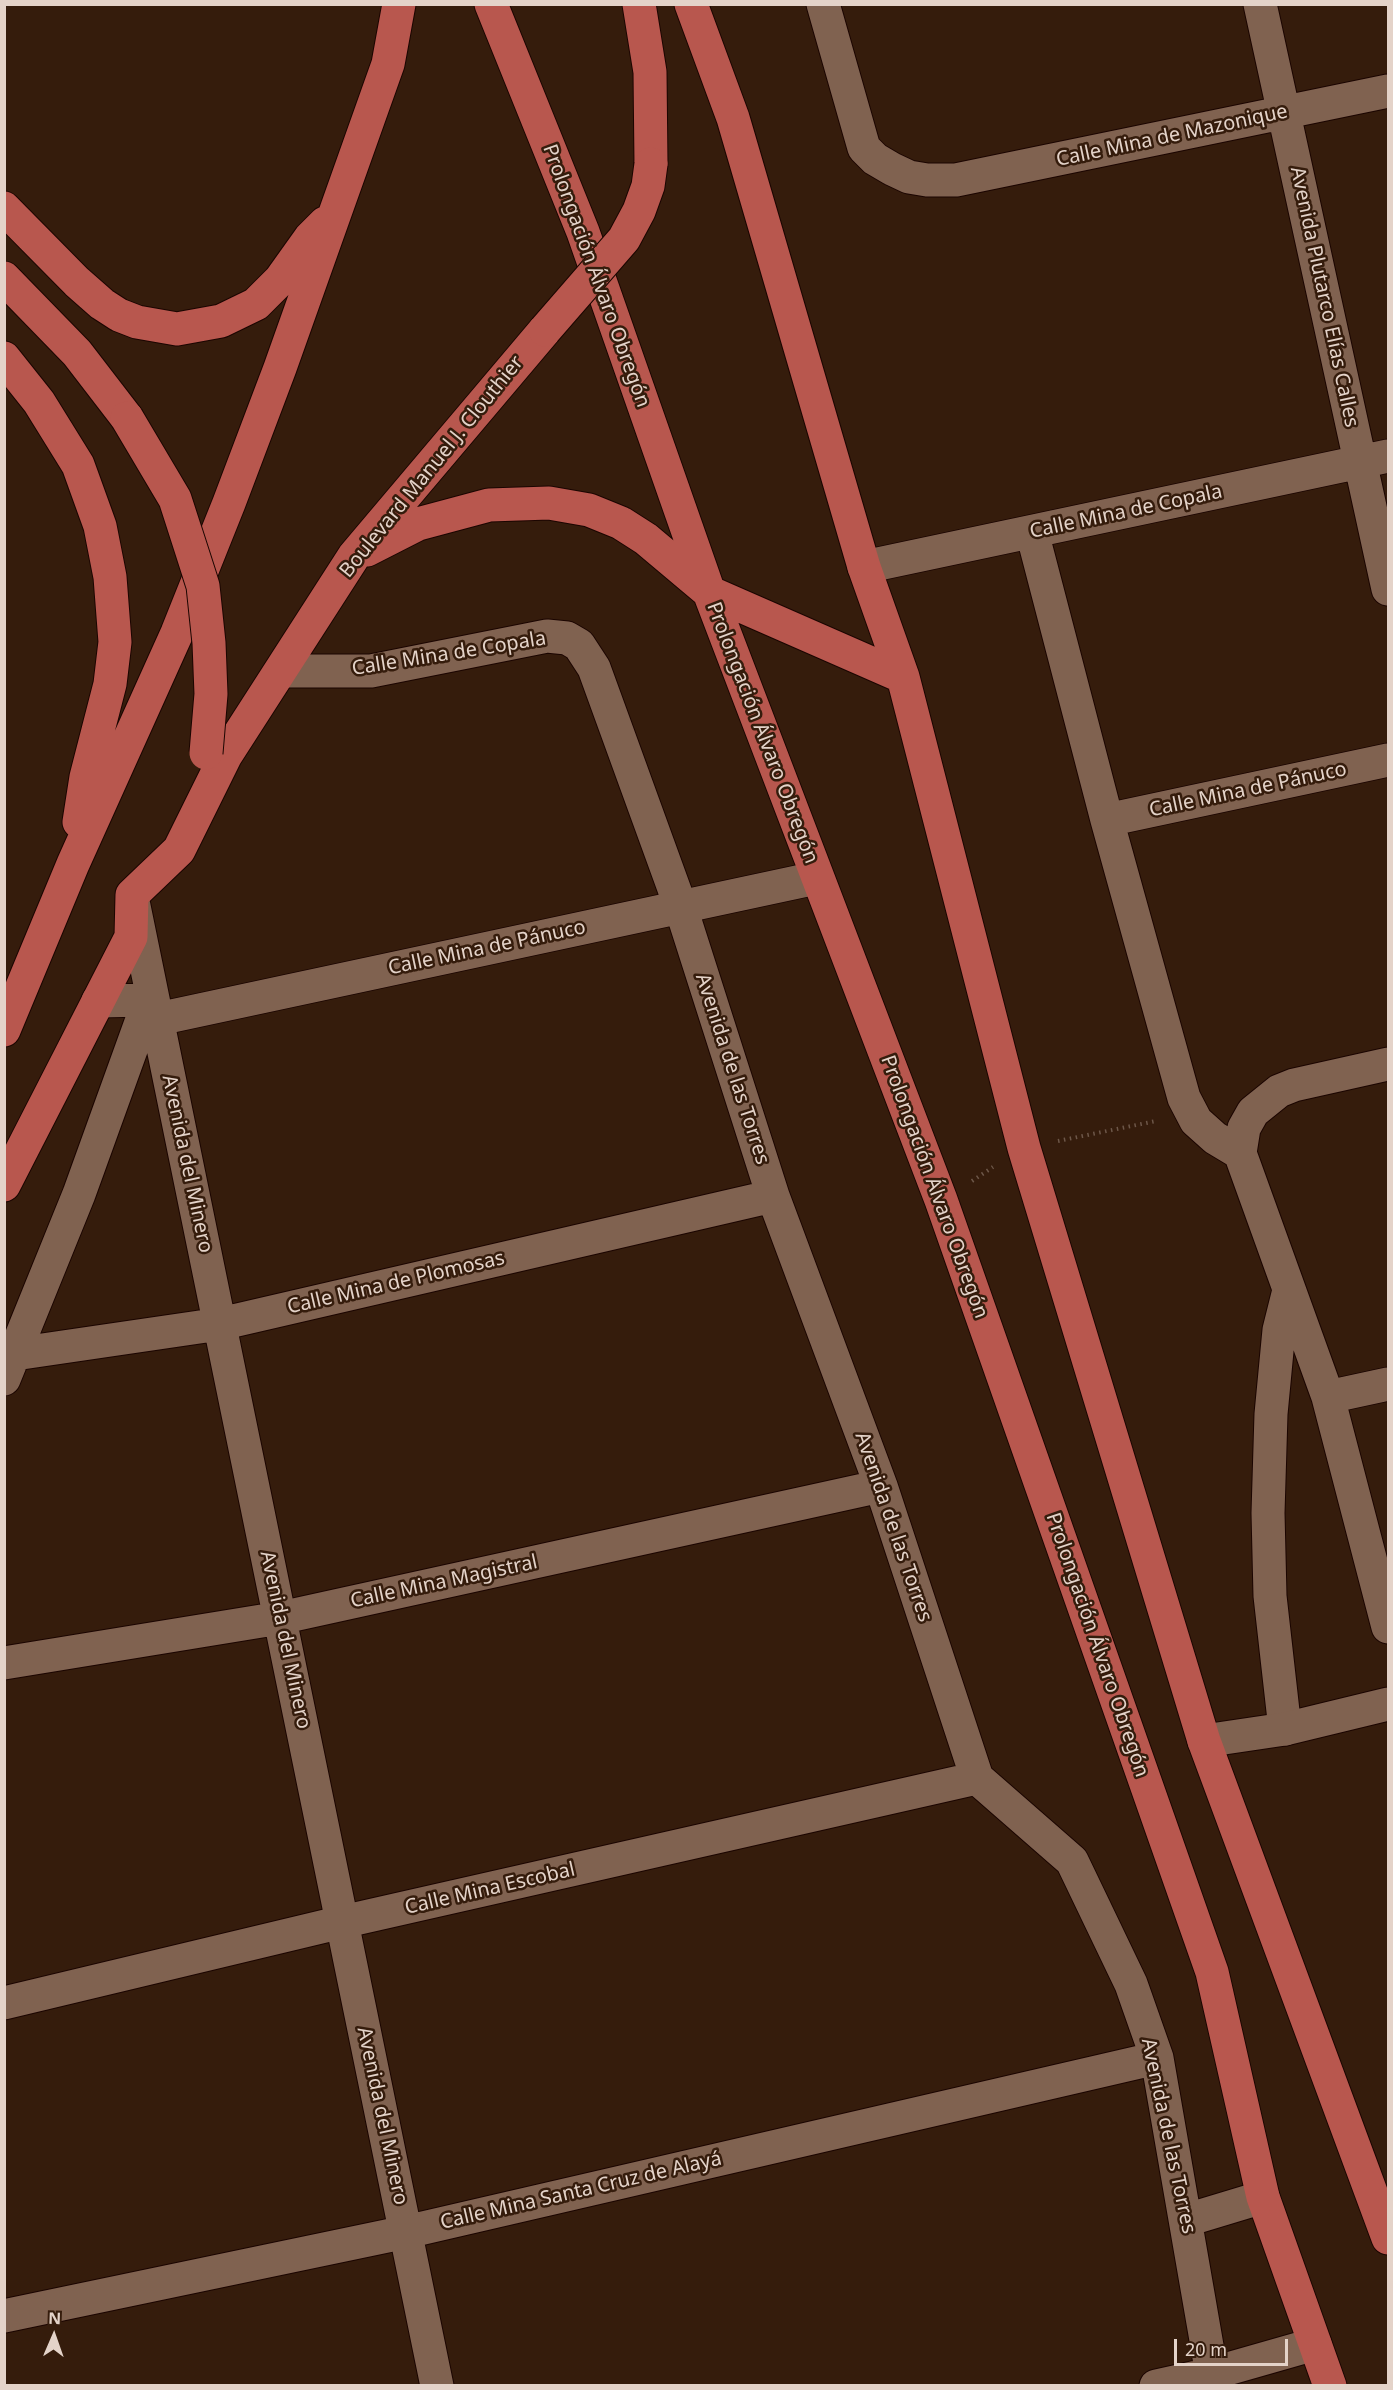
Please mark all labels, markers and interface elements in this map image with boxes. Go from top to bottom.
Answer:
street label: Calle Mina de Mazonique [1054,100,1290,172]
street label: Prolongación Álvaro Obregón [537,141,655,411]
street label: Avenida Plutarco Elías Calles [1285,165,1363,429]
street label: Boulevard Manuel J. Clouthier [335,351,529,583]
street label: Calle Mina de Copala [1028,480,1224,544]
street label: Prolongación Álvaro Obregón [701,599,823,867]
street label: Calle Mina de Copala [350,627,548,681]
street label: Calle Mina de Pánuco [1147,757,1349,823]
street label: Calle Mina de Pánuco [386,915,588,981]
street label: Avenida de las Torres [690,971,774,1167]
street label: Prolongación Álvaro Obregón [875,1052,993,1322]
street label: Avenida del Minero [156,1073,218,1255]
street label: Calle Mina de Plomosas [285,1246,507,1320]
street label: Avenida de las Torres [849,1429,937,1625]
street label: Prolongación Álvaro Obregón [1040,1510,1154,1780]
street label: Avenida del Minero [254,1549,316,1731]
street label: Calle Mina Magistral [348,1550,540,1614]
street label: Calle Mina Escobal [403,1858,577,1920]
street label: Avenida del Minero [351,2025,413,2207]
street label: Avenida de las Torres [1136,2036,1200,2236]
street label: Calle Mina Santa Cruz de Alayá [438,2147,724,2235]
north arrow [24,2306,84,2366]
text: N [48,2307,62,2329]
scale bar [1177,2327,1291,2365]
text: 20 m [1185,2337,1227,2361]

